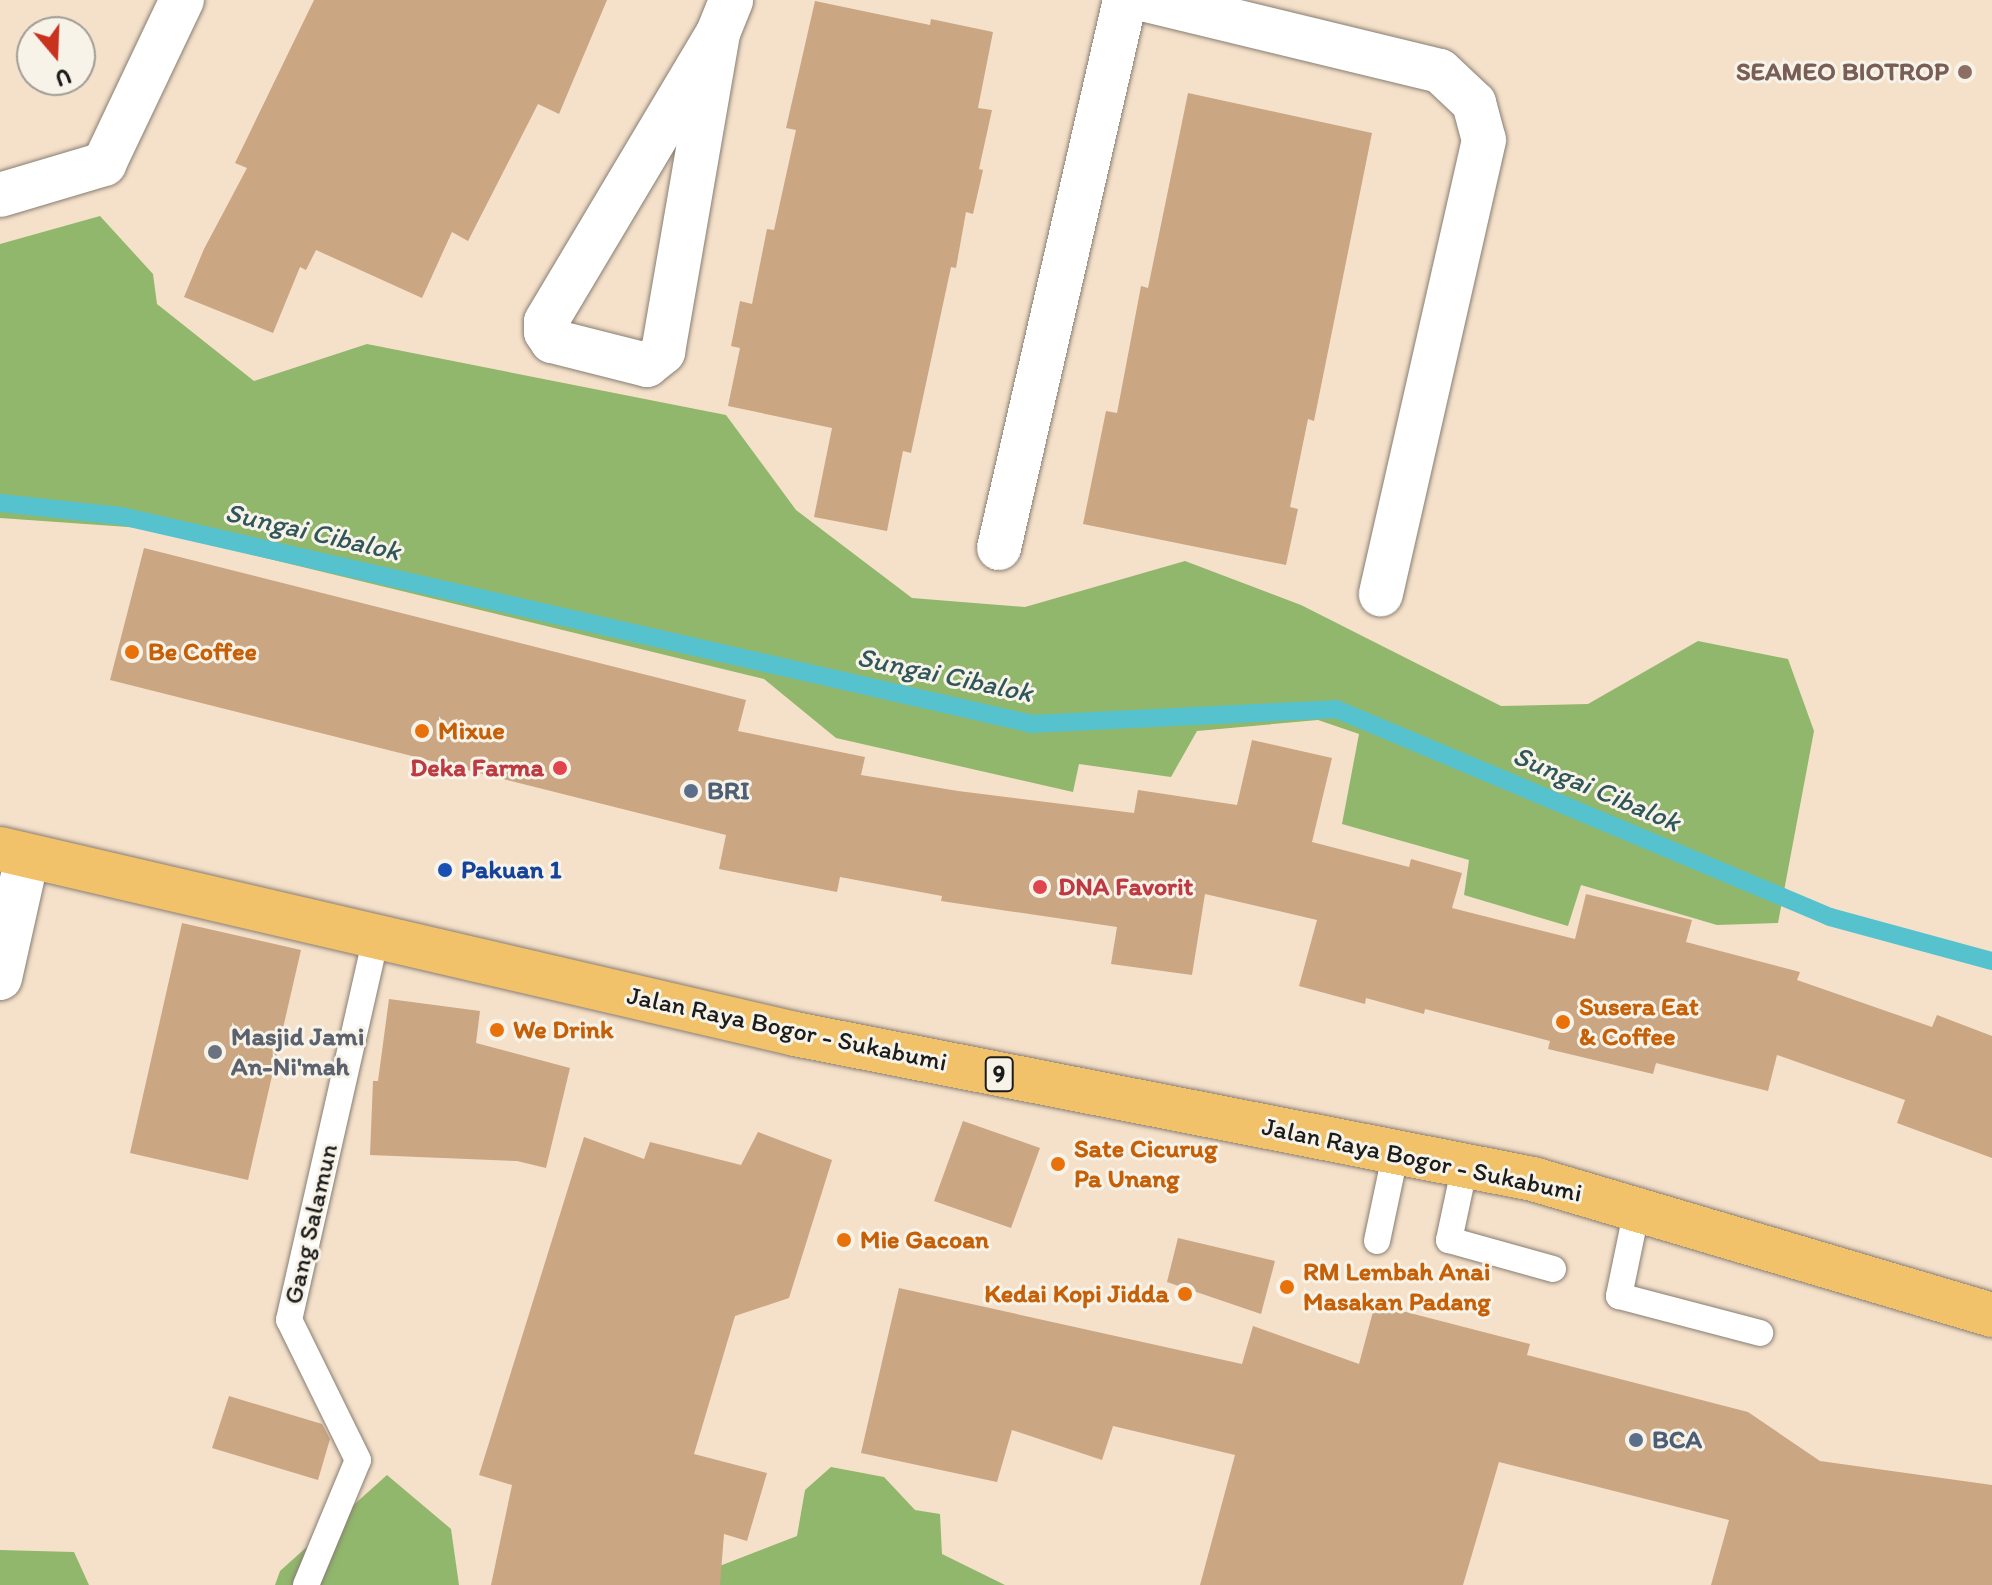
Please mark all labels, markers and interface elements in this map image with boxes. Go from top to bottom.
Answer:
north arrow [16,16,96,96]
place label: SEAMEO BIOTROP [1734,56,1949,88]
text: U [52,62,75,92]
marker: SEAMEO BIOTROP [1956,63,1974,81]
water label: Sungai Cibalok [222,495,404,567]
place label: Be Coffee [148,636,257,668]
water label: Sungai Cibalok [854,639,1036,709]
marker: Be Coffee [123,643,141,661]
place label: Mixue [438,715,505,747]
marker: Mixue [413,722,431,740]
water label: Sungai Cibalok [1508,738,1686,838]
place label: Deka Farma [412,752,544,784]
marker: Deka Farma [551,759,569,777]
place label: BRI [707,775,750,807]
marker: BRI [682,782,700,800]
place label: Pakuan 1 [461,854,561,886]
marker: Pakuan 1 [436,861,454,879]
place label: DNA Favorit [1058,871,1193,903]
marker: DNA Favorit [1029,876,1051,898]
street label: Jalan Raya Bogor - Sukabumi [624,980,950,1078]
place label: Susera Eat & Coffee [1579,991,1699,1052]
marker: Susera Eat & Coffee [1554,1013,1572,1031]
place label: We Drink [513,1014,614,1046]
place label: Masjid Jami An-Ni'mah [231,1021,364,1082]
marker: We Drink [488,1021,506,1039]
marker: Masjid Jami An-Ni'mah [206,1043,224,1061]
road number: 9 [983,1054,1015,1094]
street label: Jalan Raya Bogor - Sukabumi [1259,1111,1585,1209]
place label: Sate Cicurug Pa Unang [1074,1133,1217,1194]
street label: Gang Salamun [277,1141,345,1307]
marker: Sate Cicurug Pa Unang [1049,1155,1067,1173]
place label: Mie Gacoan [860,1224,990,1256]
marker: Mie Gacoan [835,1231,853,1249]
place label: RM Lembah Anai Masakan Padang [1303,1256,1491,1318]
place label: Kedai Kopi Jidda [984,1278,1169,1310]
marker: RM Lembah Anai Masakan Padang [1278,1278,1296,1296]
marker: Kedai Kopi Jidda [1176,1285,1194,1303]
place label: BCA [1652,1424,1702,1456]
marker: BCA [1627,1431,1645,1449]

